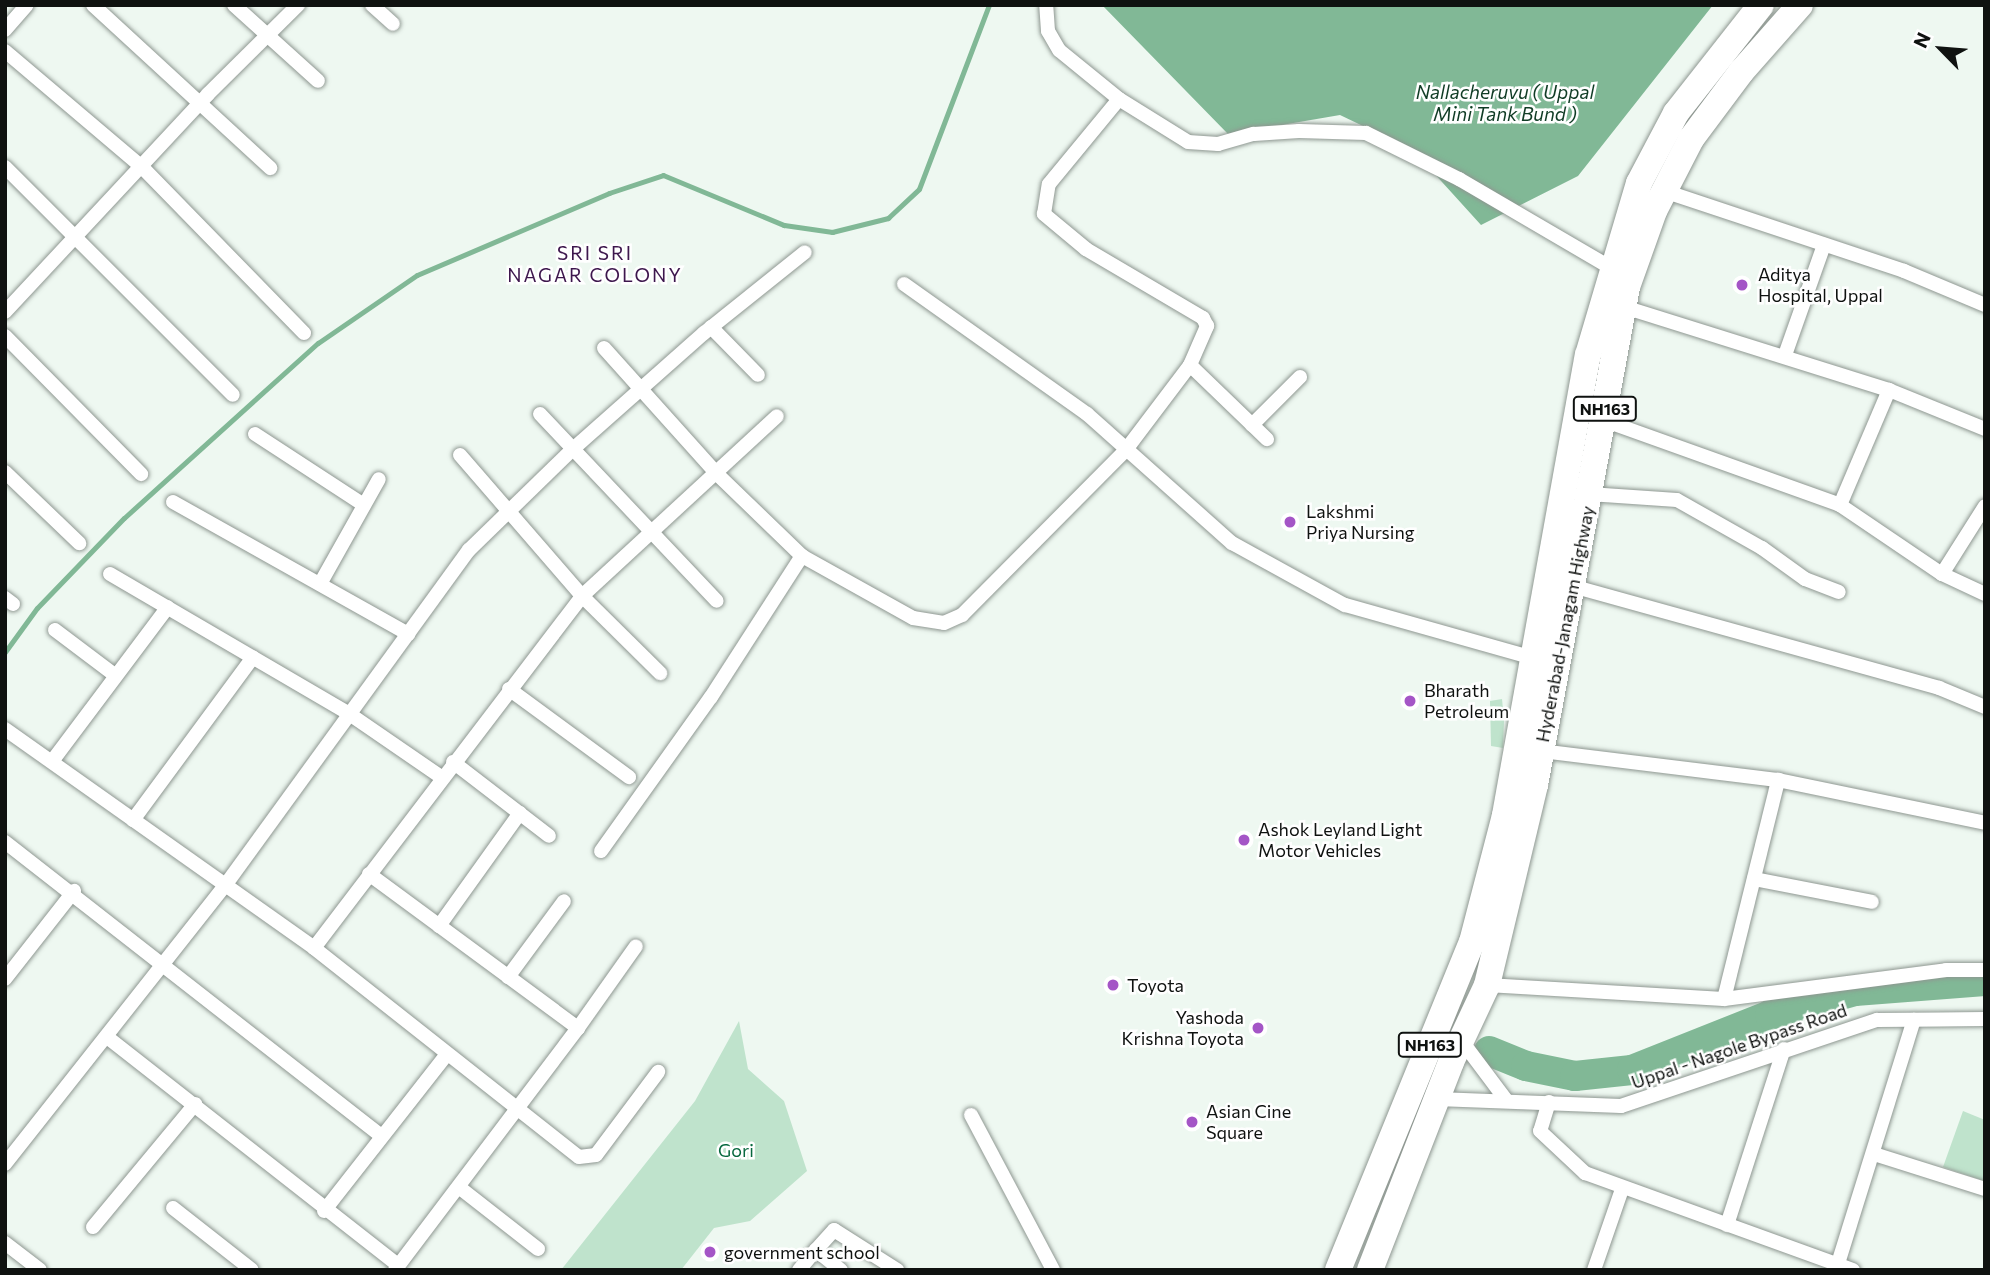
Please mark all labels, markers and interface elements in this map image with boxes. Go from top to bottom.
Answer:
north arrow [1906,14,1976,84]
text: N [1908,29,1935,51]
water label: Nallacheruvu ( Uppal Mini Tank Bund ) [1416,81,1594,125]
district label: SRI SRI NAGAR COLONY [509,242,681,286]
place label: Aditya Hospital, Uppal [1758,264,1883,306]
marker: Aditya Hospital, Uppal [1732,275,1752,295]
road number: NH163 [1572,396,1638,422]
place label: Lakshmi Priya Nursing [1306,501,1414,544]
street label: Hyderabad-Janagam Highway [1531,504,1599,744]
marker: Lakshmi Priya Nursing [1280,512,1300,532]
place label: Bharath Petroleum [1424,680,1509,722]
marker: Bharath Petroleum [1402,693,1418,709]
place label: Ashok Leyland Light Motor Vehicles [1258,819,1422,862]
marker: Ashok Leyland Light Motor Vehicles [1236,832,1252,848]
place label: Toyota [1127,974,1184,996]
marker: Toyota [1105,977,1121,993]
street label: Uppal - Nagole Bypass Road [1628,999,1850,1093]
place label: Yashoda Krishna Toyota [1121,1007,1244,1050]
marker: Yashoda Krishna Toyota [1250,1020,1266,1036]
road number: NH163 [1397,1032,1463,1058]
place label: Asian Cine Square [1206,1101,1291,1144]
marker: Asian Cine Square [1184,1114,1200,1130]
park label: Gori [718,1139,754,1161]
place label: government school [724,1241,880,1263]
marker: government school [702,1244,718,1260]

